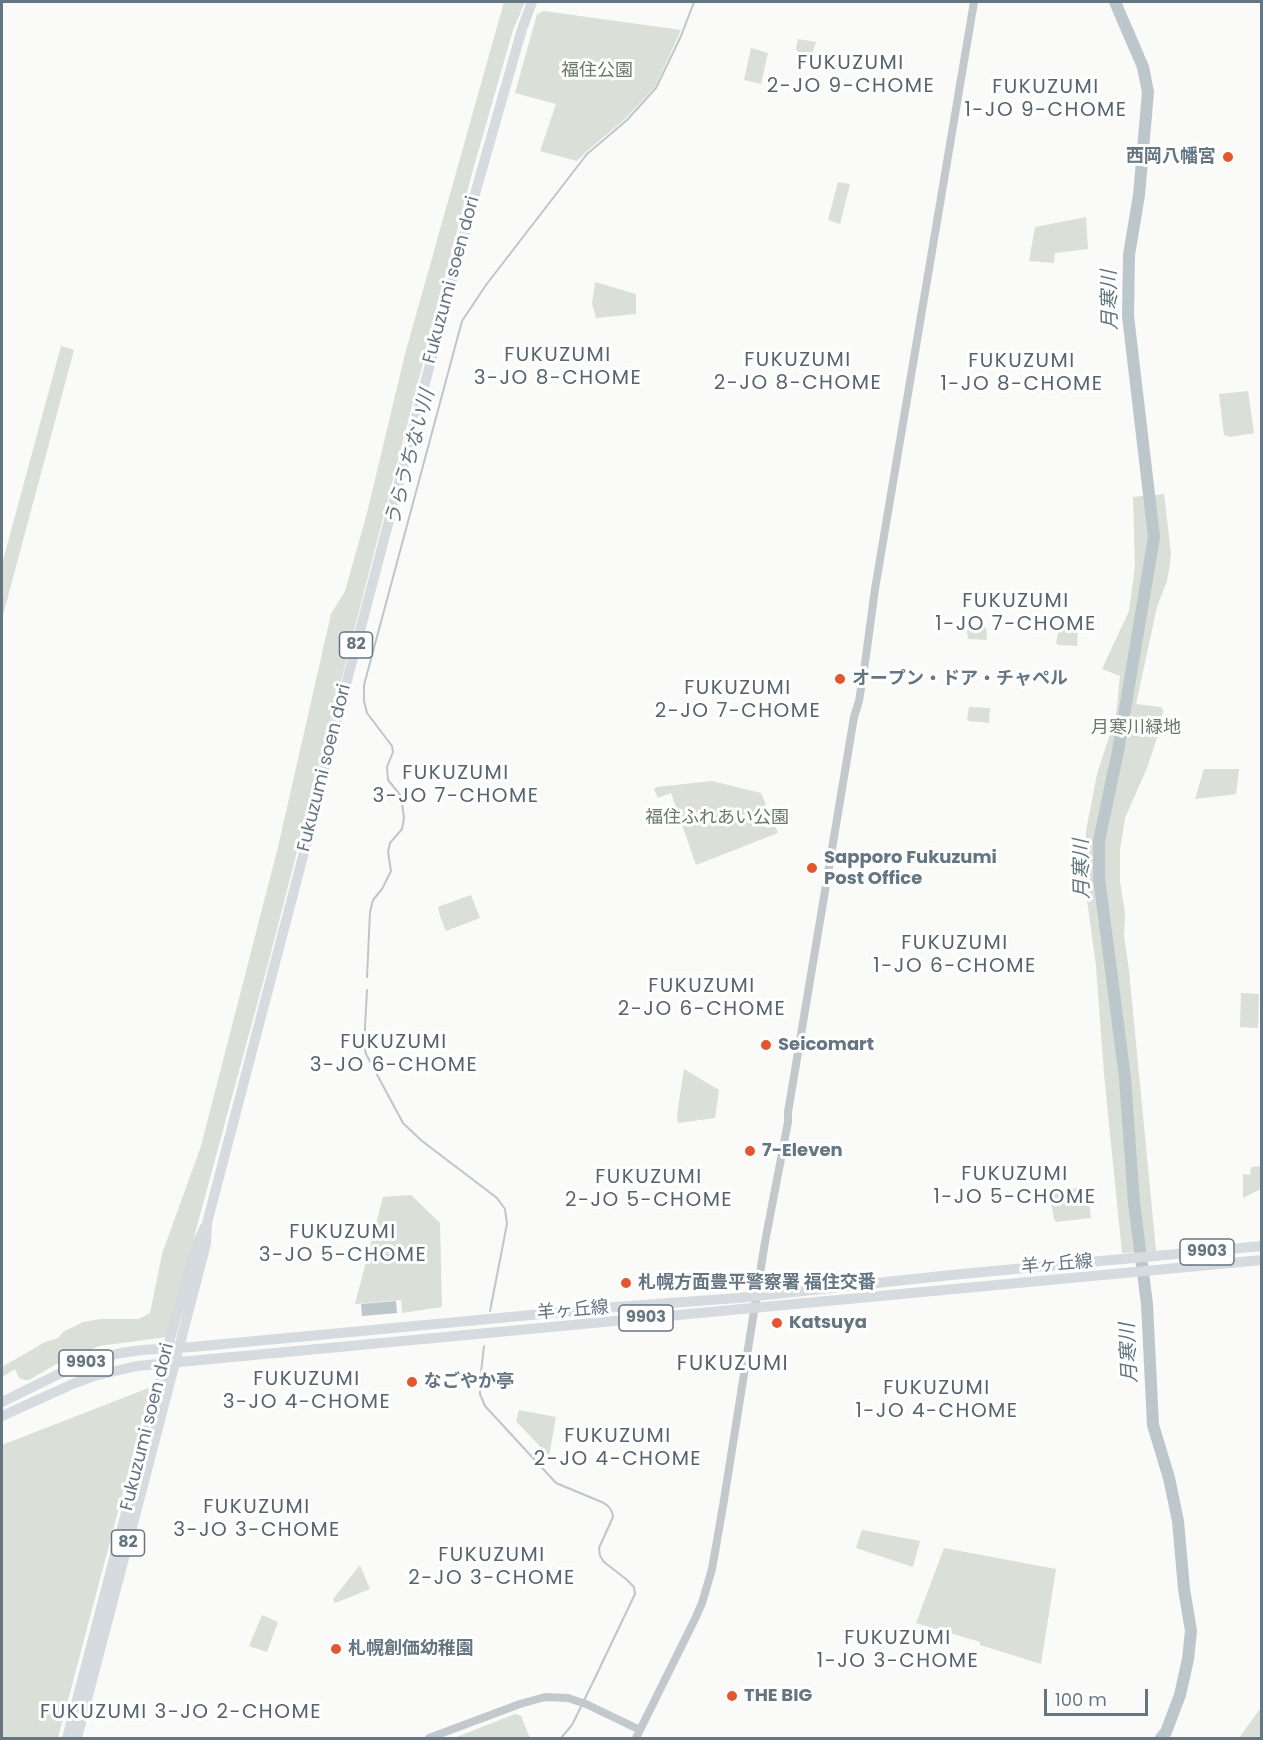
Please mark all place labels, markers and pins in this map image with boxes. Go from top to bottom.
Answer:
place label: 西岡八幡宮 [1126,146,1216,168]
marker: 西岡八幡宮 [1221,150,1235,164]
place label: オープン・ドア・チャペル [852,668,1068,690]
marker: オープン・ドア・チャペル [833,672,847,686]
place label: Sapporo Fukuzumi Post Office [824,847,997,890]
marker: Sapporo Fukuzumi Post Office [805,861,819,875]
place label: Seicomart [778,1034,874,1056]
marker: Seicomart [759,1038,773,1052]
place label: 7-Eleven [762,1140,843,1162]
marker: 7-Eleven [743,1144,757,1158]
place label: 札幌方面豊平警察署 福住交番 [638,1272,876,1294]
marker: 札幌方面豊平警察署 福住交番 [619,1276,633,1290]
place label: Katsuya [789,1312,867,1334]
marker: Katsuya [770,1316,784,1330]
place label: なごやか亭 [424,1371,514,1393]
marker: なごやか亭 [405,1375,419,1389]
place label: 札幌創価幼稚園 [348,1638,474,1660]
marker: 札幌創価幼稚園 [329,1642,343,1656]
place label: THE BIG [744,1685,812,1707]
marker: THE BIG [725,1689,739,1703]

